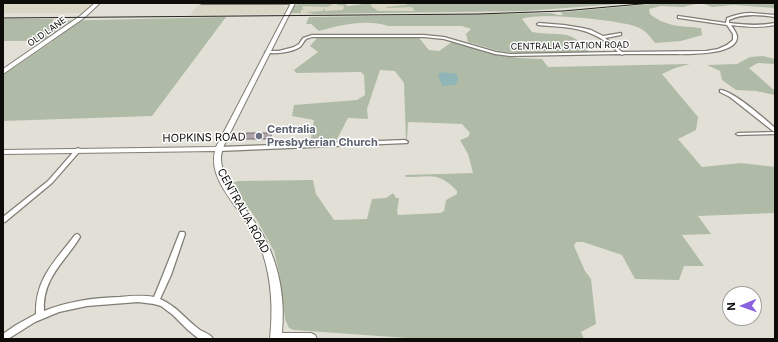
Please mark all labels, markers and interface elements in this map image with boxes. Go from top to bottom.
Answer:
street label: OLD LANE [26,15,68,49]
street label: CENTRALIA STATION ROAD [511,40,629,52]
place label: Centralia Presbyterian Church [267,123,378,149]
street label: HOPKINS ROAD [162,131,246,145]
marker: Centralia Presbyterian Church [254,131,264,141]
street label: CENTRALIA ROAD [214,166,272,256]
north arrow [722,286,762,326]
text: N [724,302,738,311]

